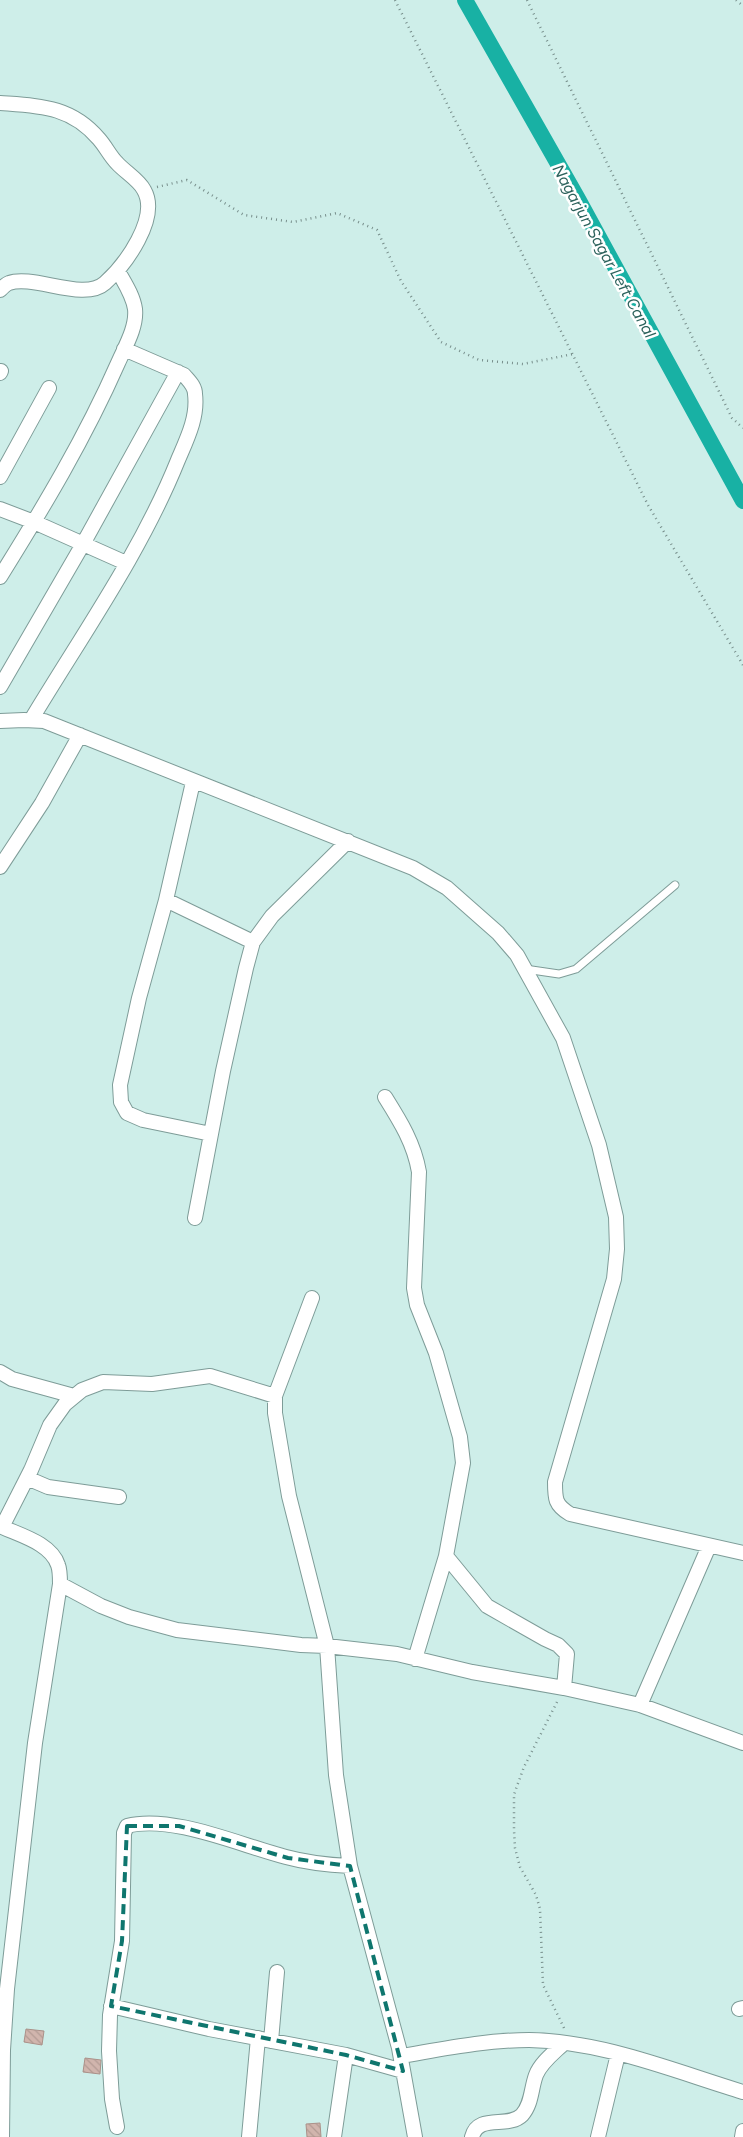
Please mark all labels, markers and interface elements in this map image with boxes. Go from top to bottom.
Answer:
water label: Nagarjun Sagar Left Canal [548,161,660,341]

